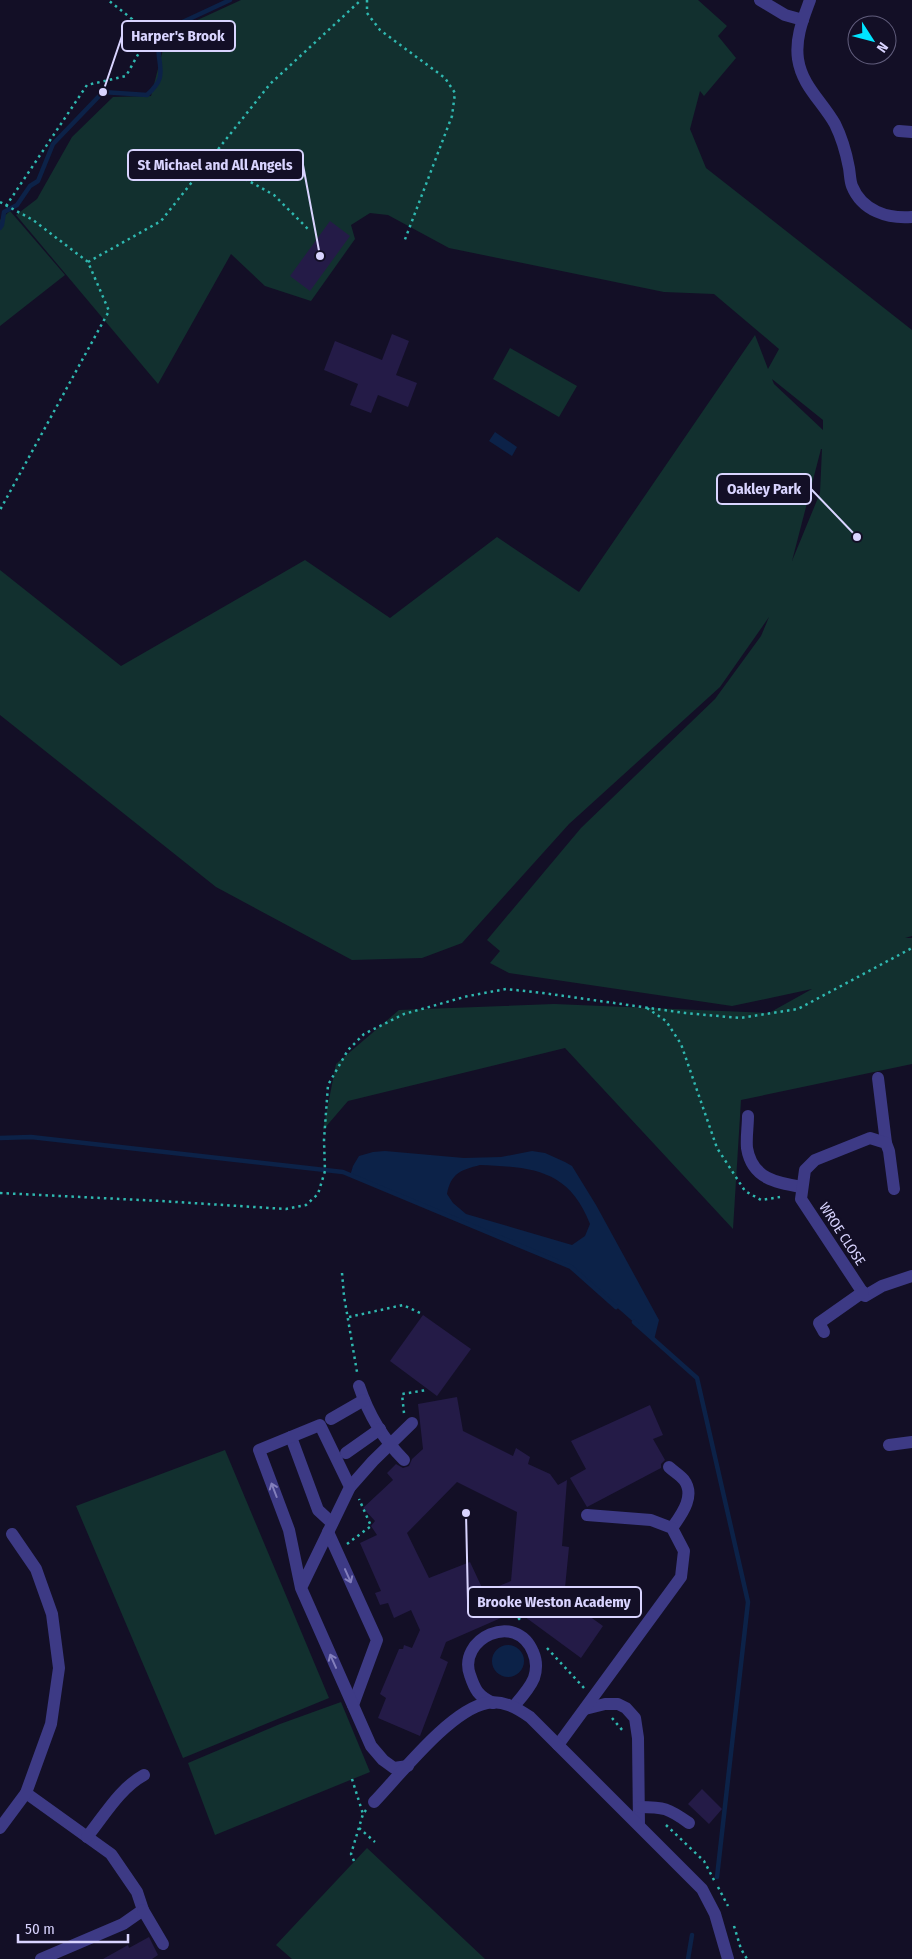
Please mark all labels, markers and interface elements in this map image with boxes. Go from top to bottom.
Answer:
north arrow [847,15,897,65]
callout: Harper's Brook [122,21,235,51]
text: Harper's Brook [131,27,225,45]
text: N [873,39,891,56]
callout: St Michael and All Angels [128,150,303,180]
text: St Michael and All Angels [137,156,293,174]
callout: Oakley Park [717,474,811,504]
text: Oakley Park [727,480,801,498]
street label: WROE CLOSE [815,1199,869,1269]
one-way arrow [269,1482,278,1498]
one-way arrow [344,1568,354,1583]
callout: Brooke Weston Academy [468,1587,641,1617]
text: Brooke Weston Academy [477,1593,632,1611]
one-way arrow [327,1654,337,1669]
scale bar [18,1912,128,1944]
text: 50 m [25,1920,55,1938]

